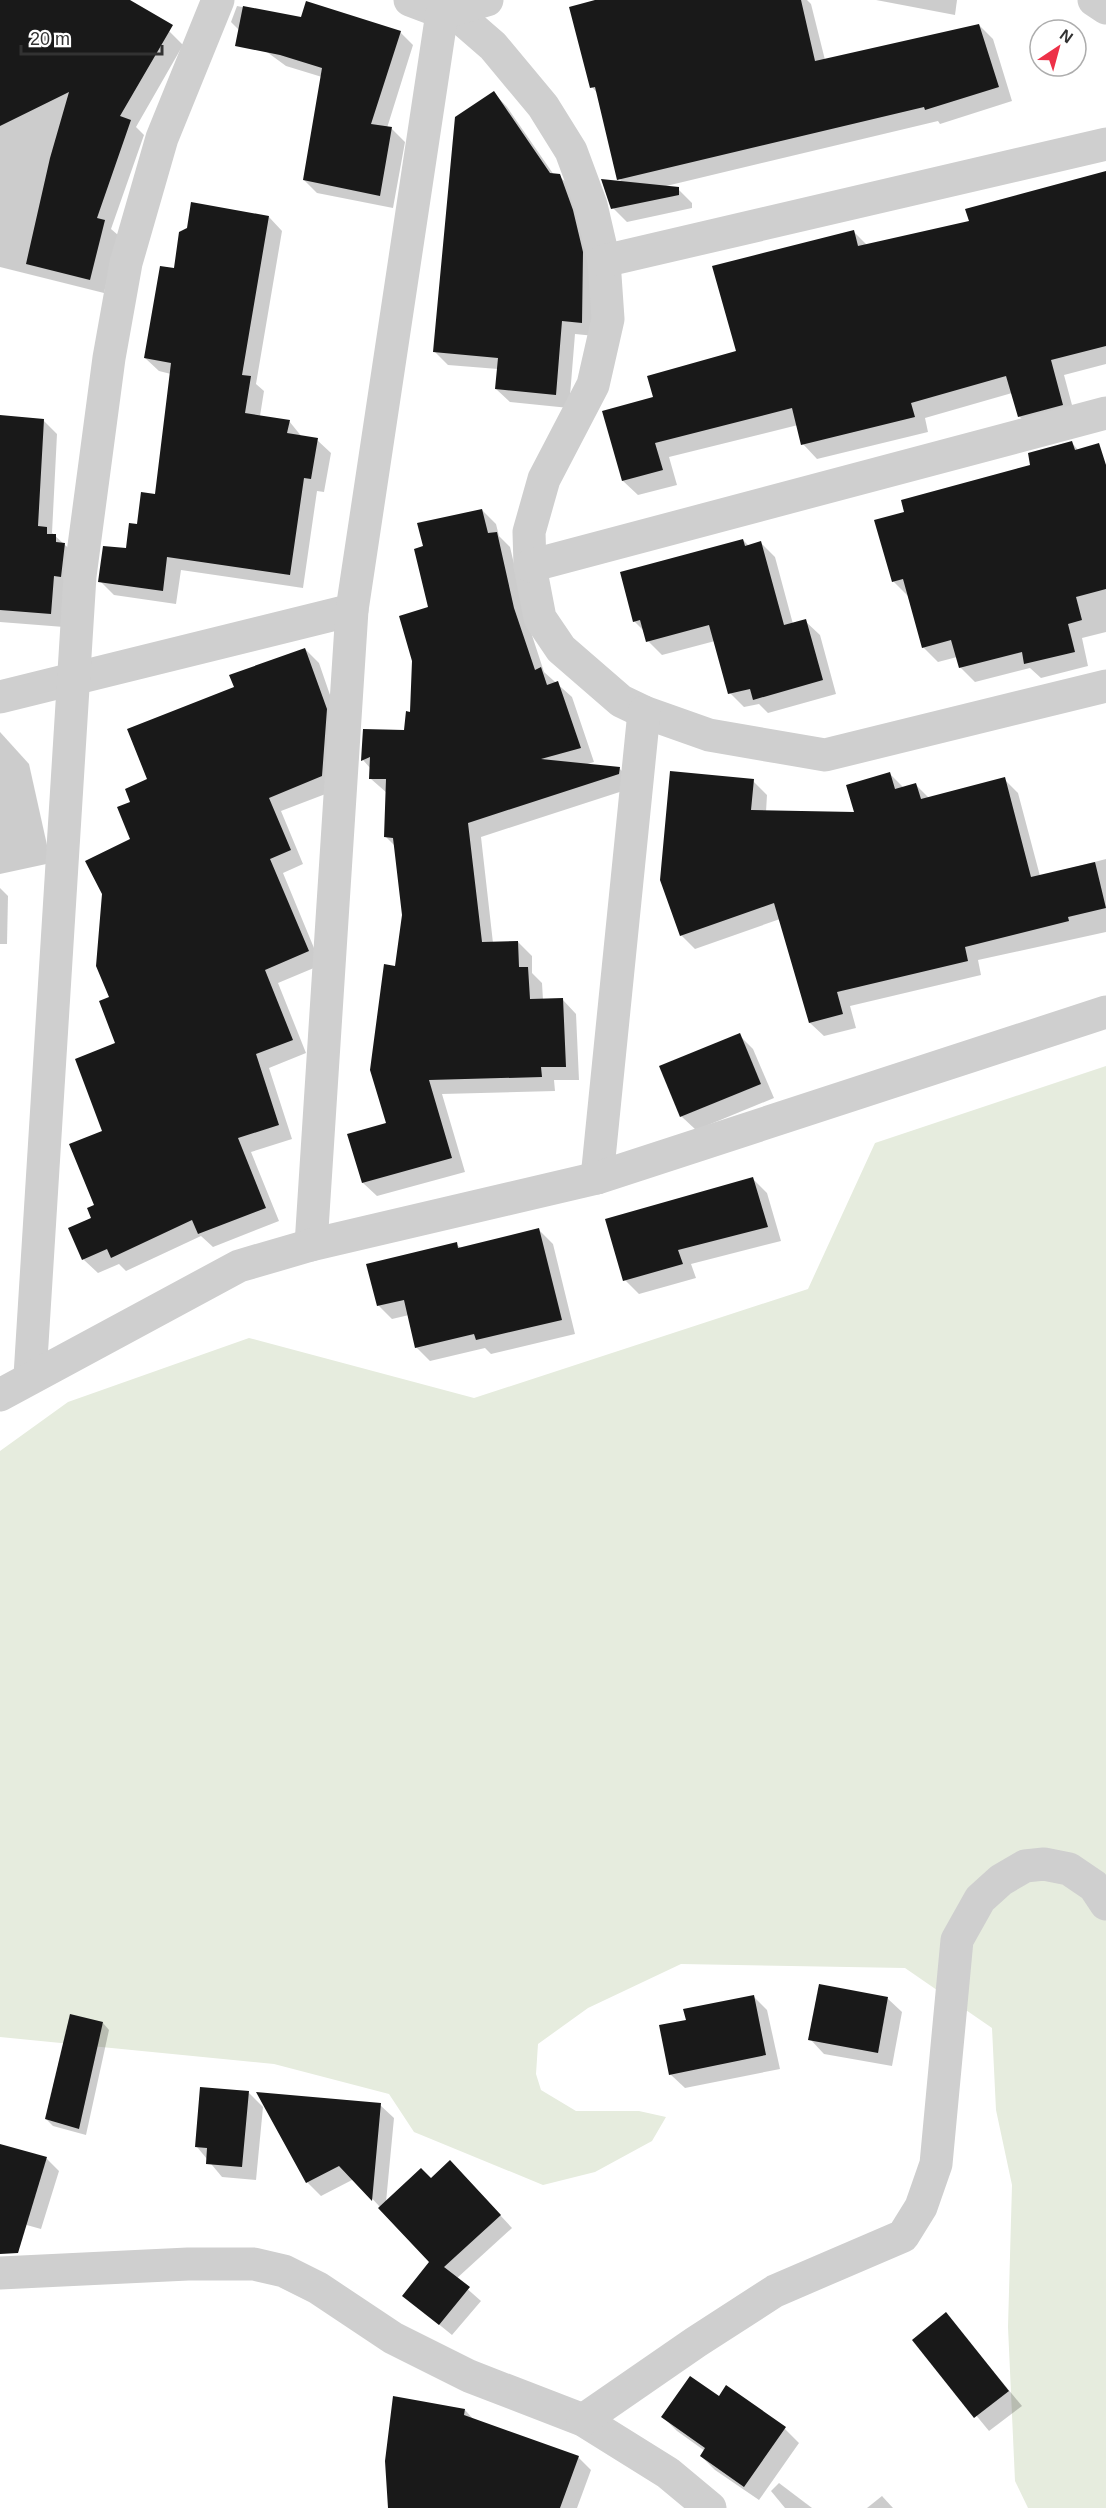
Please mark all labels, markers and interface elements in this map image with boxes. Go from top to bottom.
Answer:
scale bar [21,18,162,56]
north arrow [1028,18,1088,78]
text: N [1057,26,1076,47]
text: 20 m [30,29,70,49]

